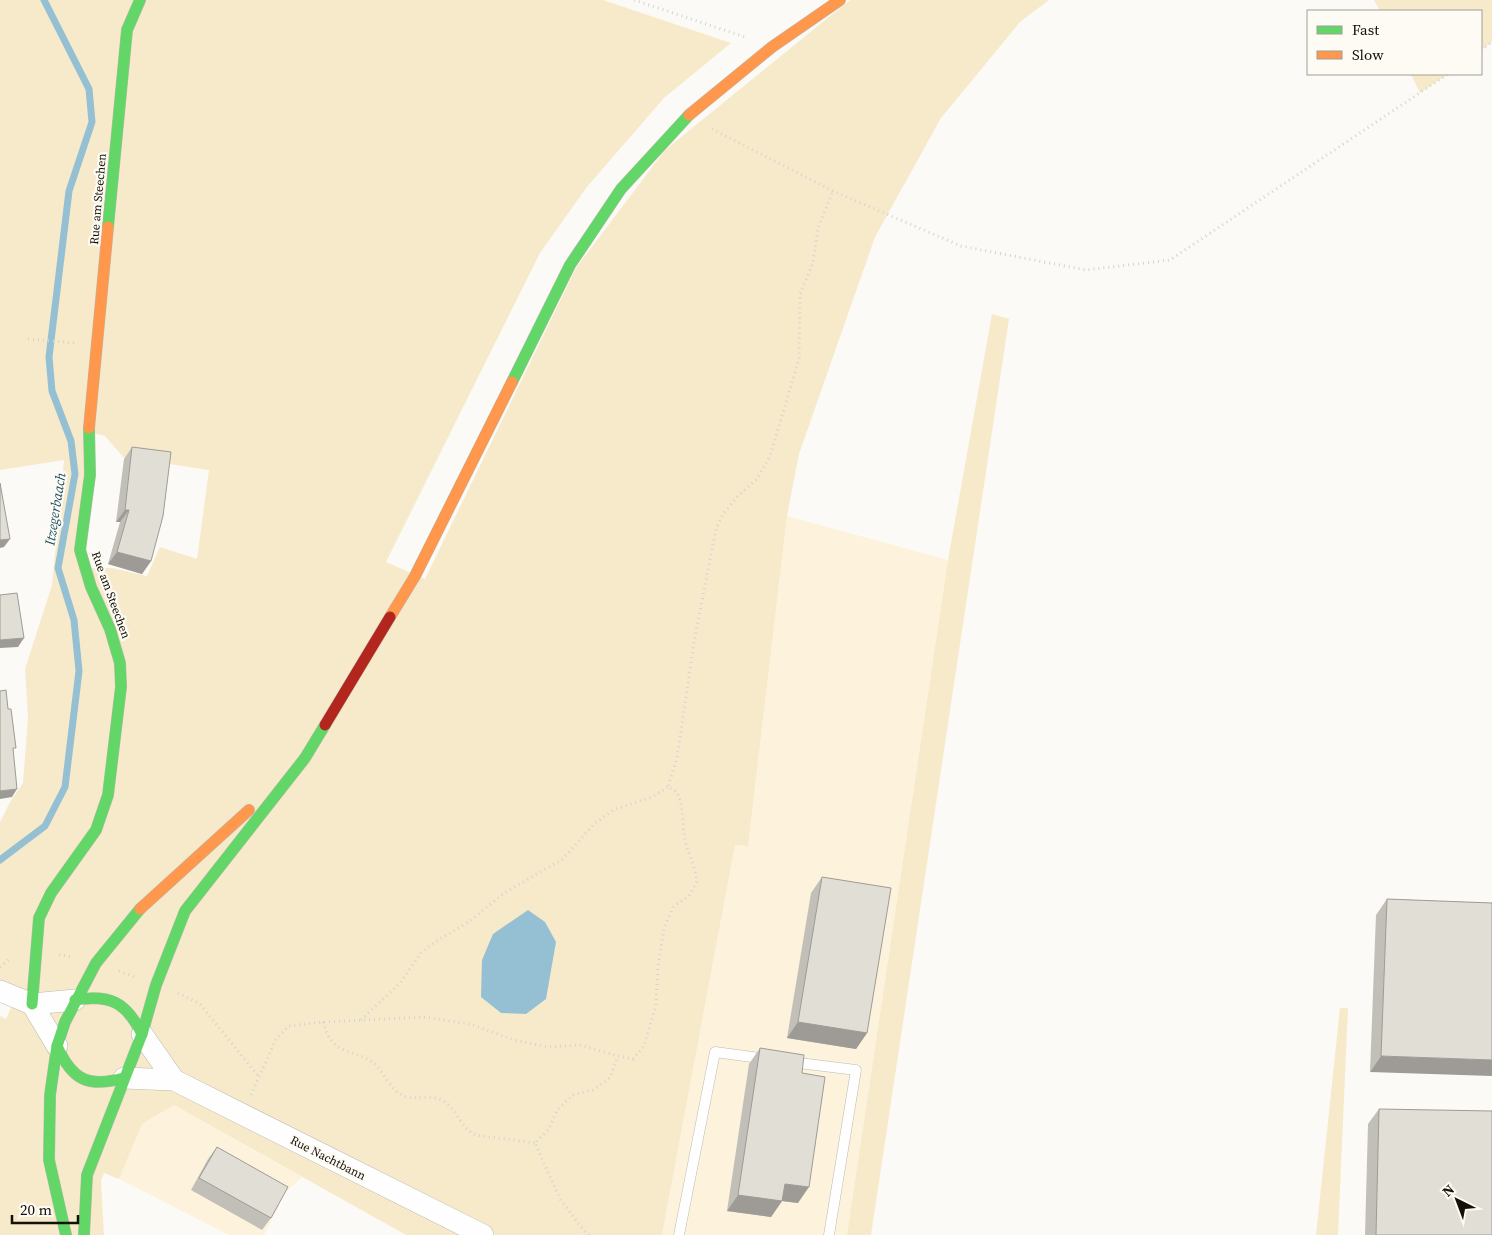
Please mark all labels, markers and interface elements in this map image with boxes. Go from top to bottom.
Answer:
legend [1307,10,1482,75]
text: Fast [1352,19,1379,40]
text: Slow [1352,44,1384,65]
street label: Rue am Steechen [86,153,110,245]
water label: Itzegerbaach [39,471,71,548]
street label: Rue am Steechen [88,549,134,641]
street label: Rue Nachtbann [288,1132,368,1184]
north arrow [1432,1175,1482,1225]
text: N [1438,1179,1459,1201]
scale bar [12,1192,79,1224]
text: 20 m [20,1199,52,1220]

